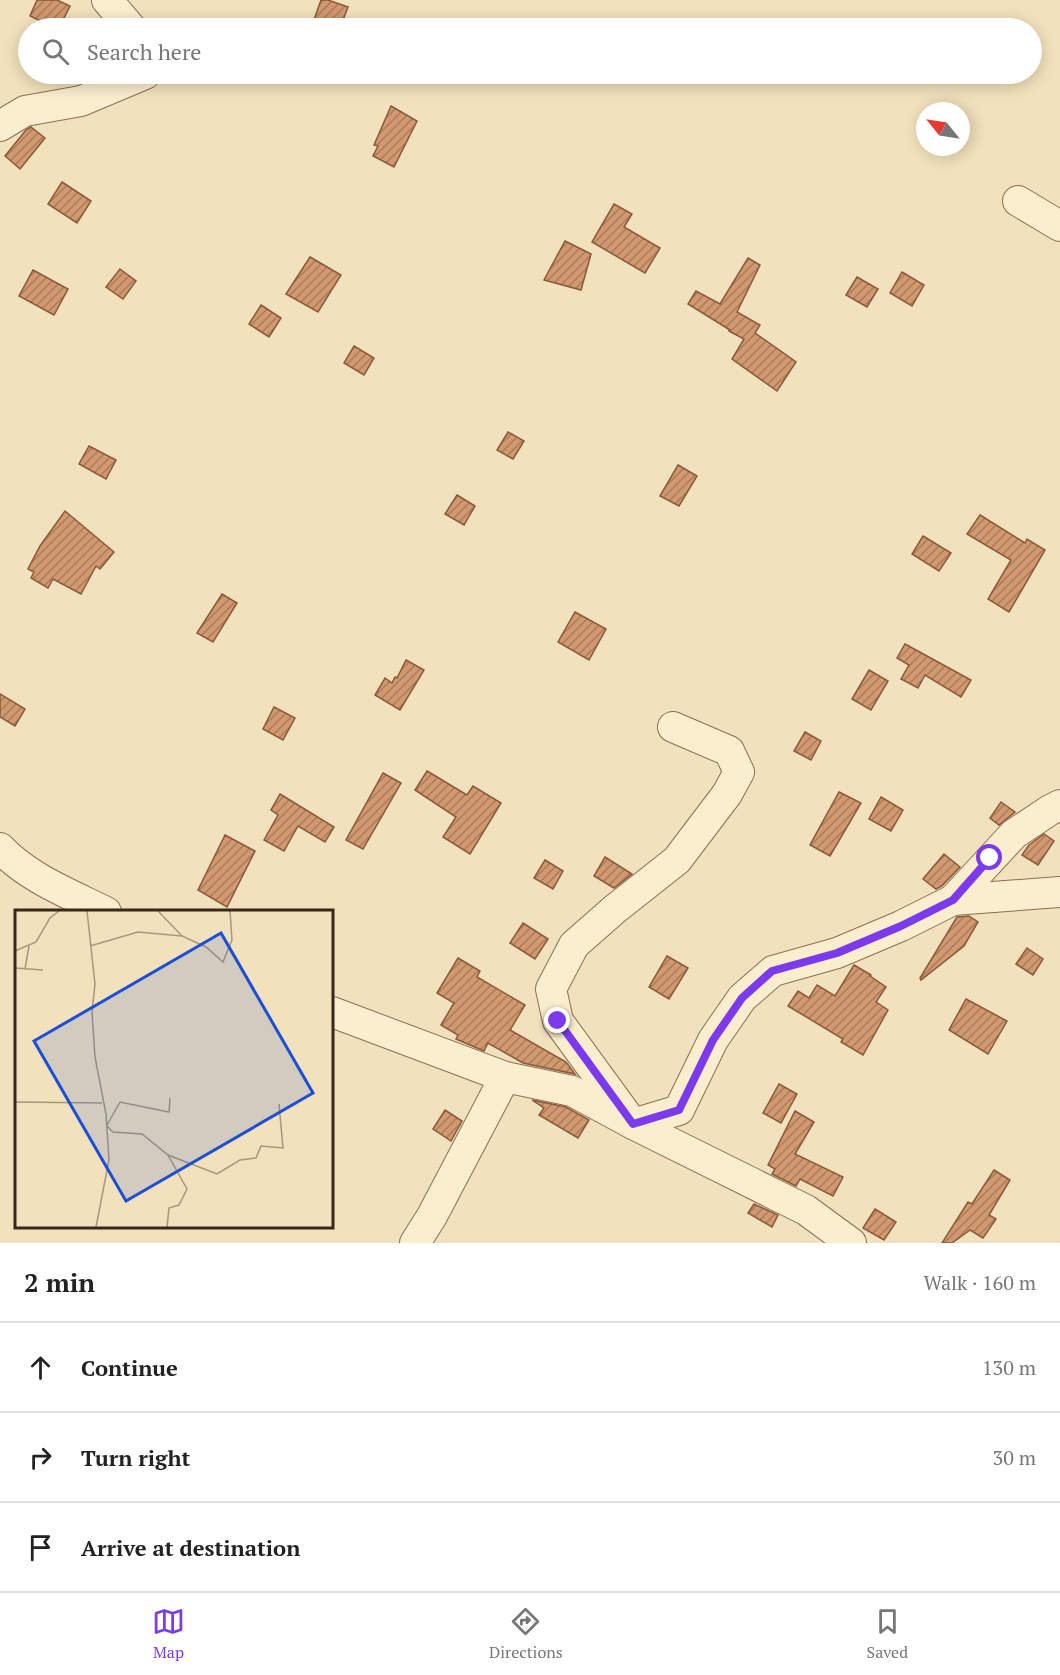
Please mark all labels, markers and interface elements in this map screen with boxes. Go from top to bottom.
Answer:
search box [18,18,1042,84]
icon: search [39,35,72,68]
text: Search here [87,37,201,66]
north arrow [916,102,970,156]
route start [976,844,1002,870]
inset map [15,910,333,1228]
route end [544,1007,570,1033]
text: 2 min [24,1265,95,1299]
text: Walk · 160 m [924,1269,1036,1296]
icon: ahead [24,1351,57,1384]
text: Continue [81,1353,178,1382]
text: 130 m [982,1354,1036,1381]
icon: right [24,1441,57,1474]
text: Turn right [81,1443,190,1472]
text: 30 m [993,1444,1036,1471]
icon: arrive [24,1531,57,1564]
text: Arrive at destination [81,1533,300,1562]
tab: Map [152,1605,185,1663]
tab: Directions [489,1605,563,1663]
tab: Saved [867,1605,908,1663]

